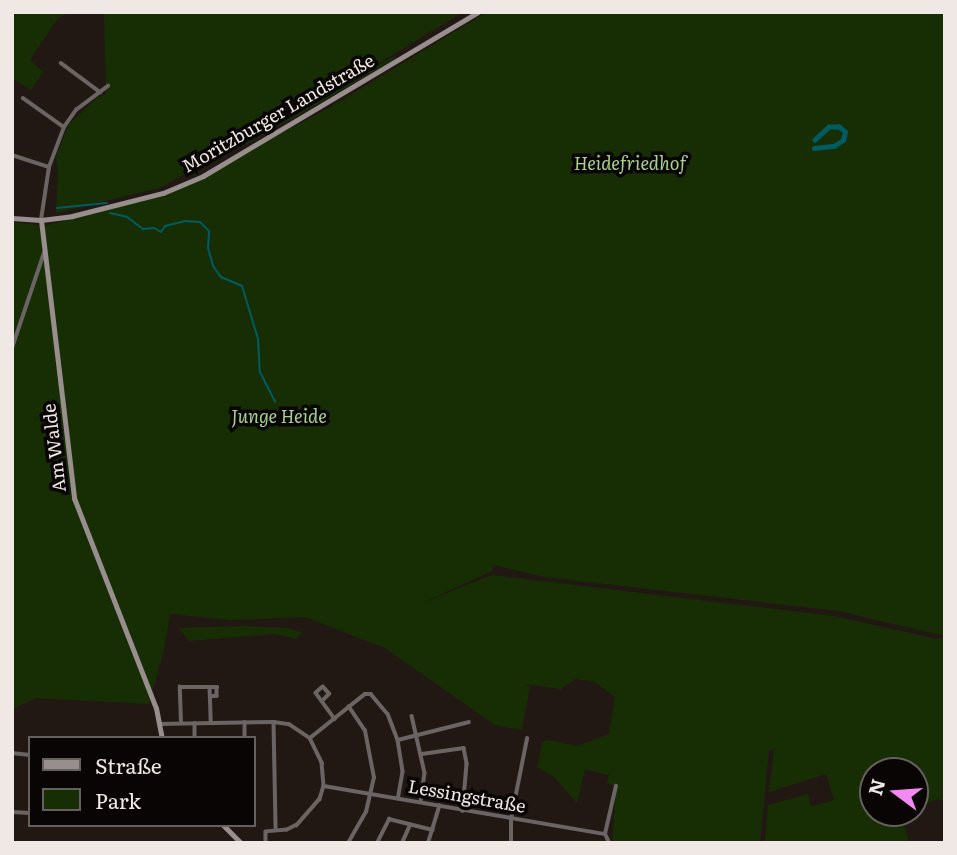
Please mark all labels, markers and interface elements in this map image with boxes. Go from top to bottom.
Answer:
street label: Moritzburger Landstraße [178,49,378,177]
park label: Heidefriedhof [574,152,686,174]
street label: Am Walde [38,402,70,494]
park label: Junge Heide [231,405,327,427]
legend [28,736,256,827]
text: Straße [95,749,162,780]
north arrow [859,757,929,827]
street label: Lessingstraße [407,775,527,817]
text: N [860,775,891,798]
text: Park [95,784,141,815]

